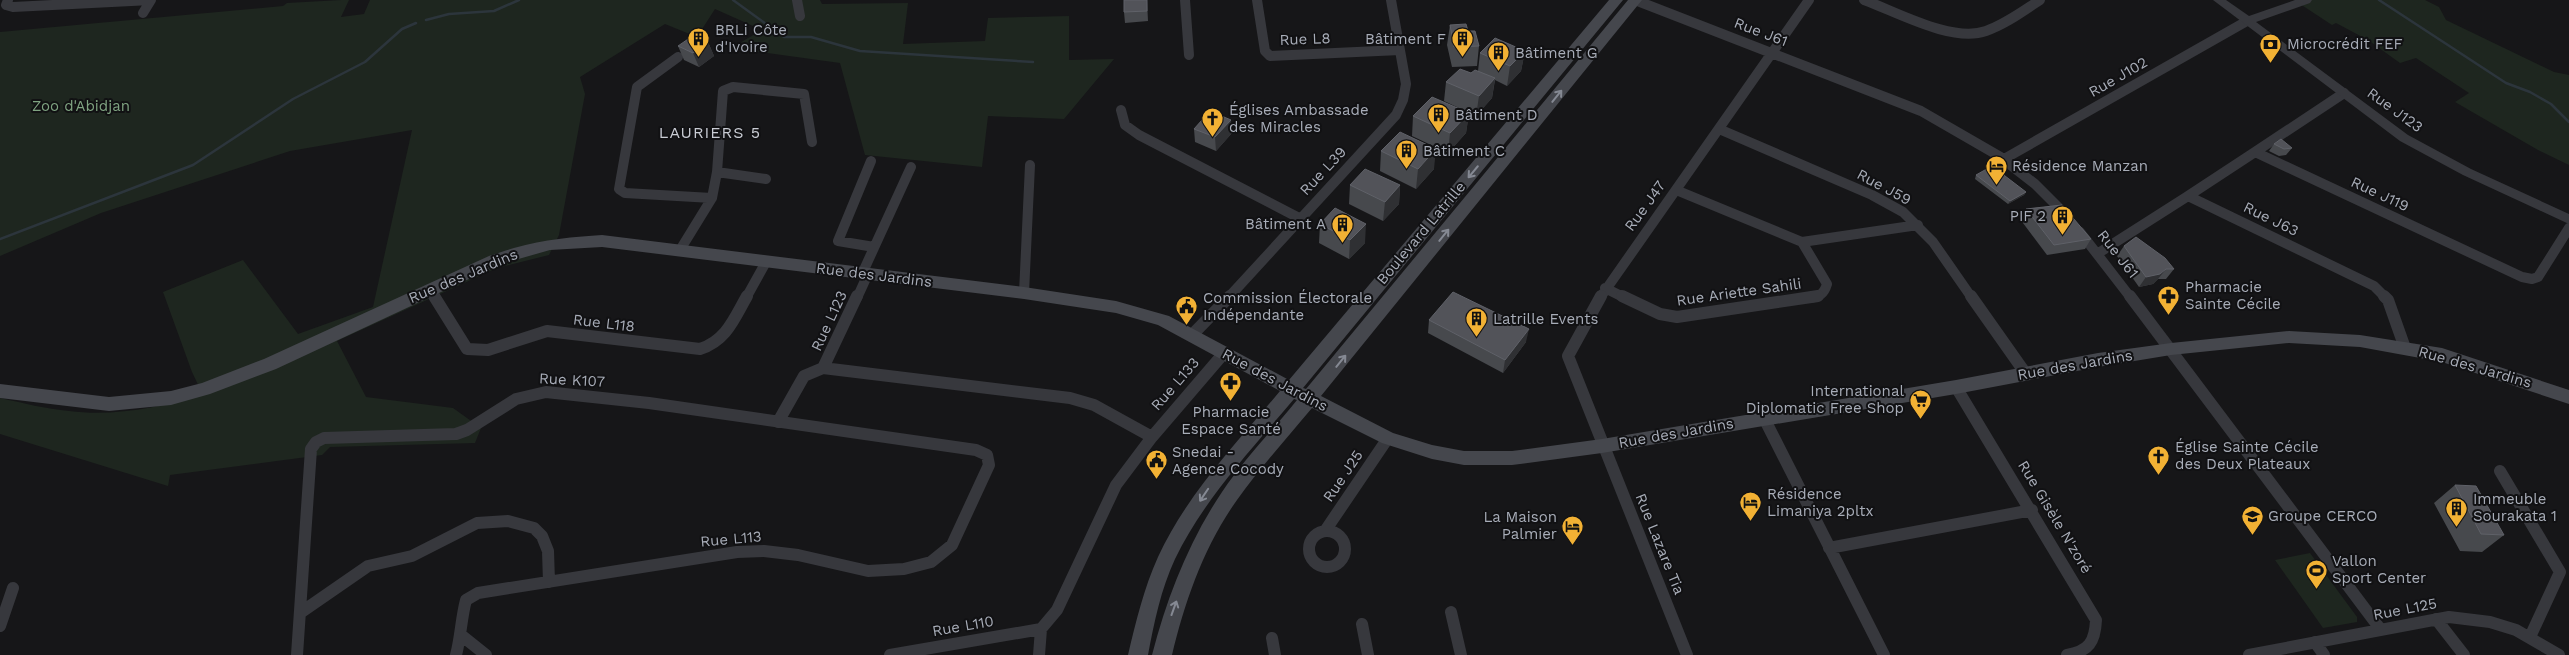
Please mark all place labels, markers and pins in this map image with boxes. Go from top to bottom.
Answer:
place label: BRLi Côte d'Ivoire [715,21,787,56]
building icon: BRLi Côte d'Ivoire [687,27,711,58]
building icon: Bâtiment F [1450,27,1474,58]
place label: Bâtiment F [1365,30,1446,48]
bank icon: Microcrédit FEF [2259,32,2283,63]
place label: Microcrédit FEF [2287,35,2403,53]
building icon: Bâtiment G [1487,41,1511,72]
place label: Bâtiment G [1515,44,1598,62]
place label: Églises Ambassade des Miracles [1229,101,1369,136]
building icon: Bâtiment D [1427,103,1451,134]
place label: Bâtiment D [1455,106,1538,124]
church icon: Églises Ambassade des Miracles [1201,107,1225,138]
building icon: Bâtiment C [1395,139,1419,170]
place label: Bâtiment C [1423,142,1505,160]
hotel icon: Résidence Manzan [1984,154,2008,185]
place label: Résidence Manzan [2012,157,2148,175]
building icon: PIF 2 [2050,204,2074,235]
place label: PIF 2 [2010,207,2046,225]
building icon: Bâtiment A [1330,212,1354,243]
place label: Bâtiment A [1245,215,1326,233]
place label: Pharmacie Sainte Cécile [2185,278,2281,313]
pharmacy icon: Pharmacie Sainte Cécile [2157,284,2181,315]
place label: Commission Électorale Indépendante [1203,289,1372,324]
public building icon: Commission Électorale Indépendante [1175,295,1199,326]
building icon: Latrille Events [1465,307,1489,338]
place label: Latrille Events [1493,310,1599,328]
pharmacy icon: Pharmacie Espace Santé [1219,371,1243,402]
place label: International Diplomatic Free Shop [1746,382,1904,417]
supermarket icon: International Diplomatic Free Shop [1908,388,1932,419]
place label: Pharmacie Espace Santé [1181,403,1281,438]
place label: Église Sainte Cécile des Deux Plateaux [2175,438,2319,473]
place label: Snedai - Agence Cocody [1172,443,1284,478]
church icon: Église Sainte Cécile des Deux Plateaux [2147,444,2171,475]
public building icon: Snedai - Agence Cocody [1144,449,1168,480]
place label: Résidence Limaniya 2pltx [1767,485,1874,520]
place label: Immeuble Sourakata 1 [2473,490,2557,525]
hotel icon: Résidence Limaniya 2pltx [1739,491,1763,522]
building icon: Immeuble Sourakata 1 [2445,496,2469,527]
school or university icon: Groupe CERCO [2240,504,2264,535]
place label: Groupe CERCO [2268,507,2377,525]
place label: La Maison Palmier [1483,508,1557,543]
hotel icon: La Maison Palmier [1561,514,1585,545]
place label: Vallon Sport Center [2332,552,2426,587]
sports icon: Vallon Sport Center [2304,558,2328,589]

